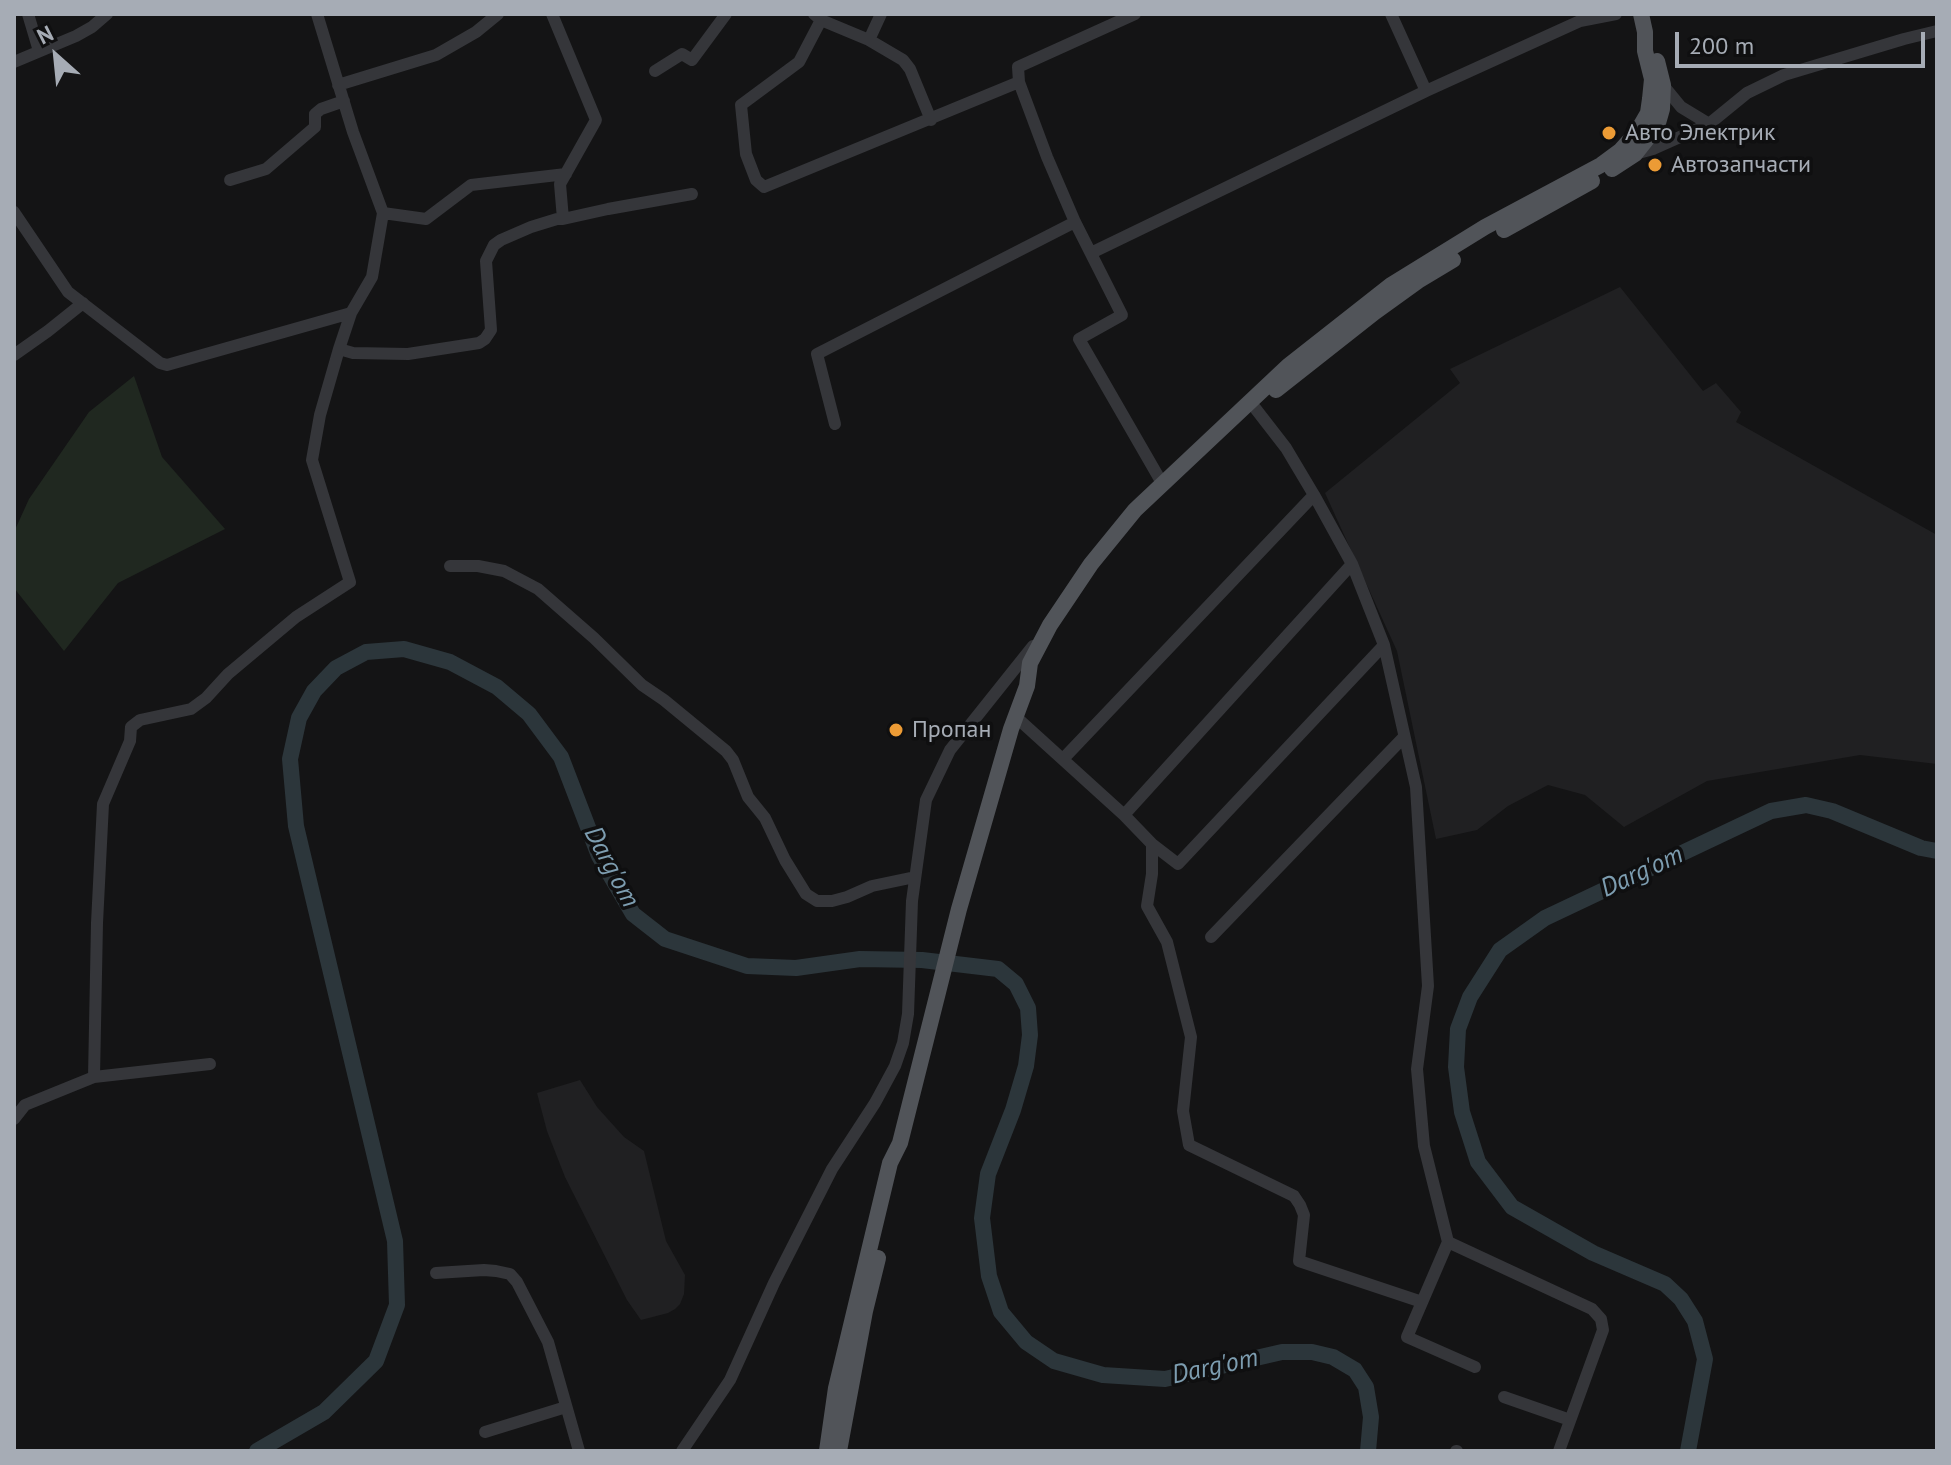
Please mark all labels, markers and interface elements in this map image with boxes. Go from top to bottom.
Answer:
north arrow [16,16,96,96]
scale bar [1679,16,1929,66]
text: N [32,19,58,50]
text: 200 m [1689,30,1754,61]
place label: Авто Электрик [1625,119,1775,147]
marker: Авто Электрик [1600,124,1618,142]
place label: Автозапчасти [1671,151,1811,179]
marker: Автозапчасти [1646,156,1664,174]
place label: Пропан [912,716,991,744]
marker: Пропан [887,721,905,739]
water label: Darg'om [577,821,645,913]
water label: Darg'om [1596,839,1688,905]
water label: Darg'om [1169,1343,1261,1391]

